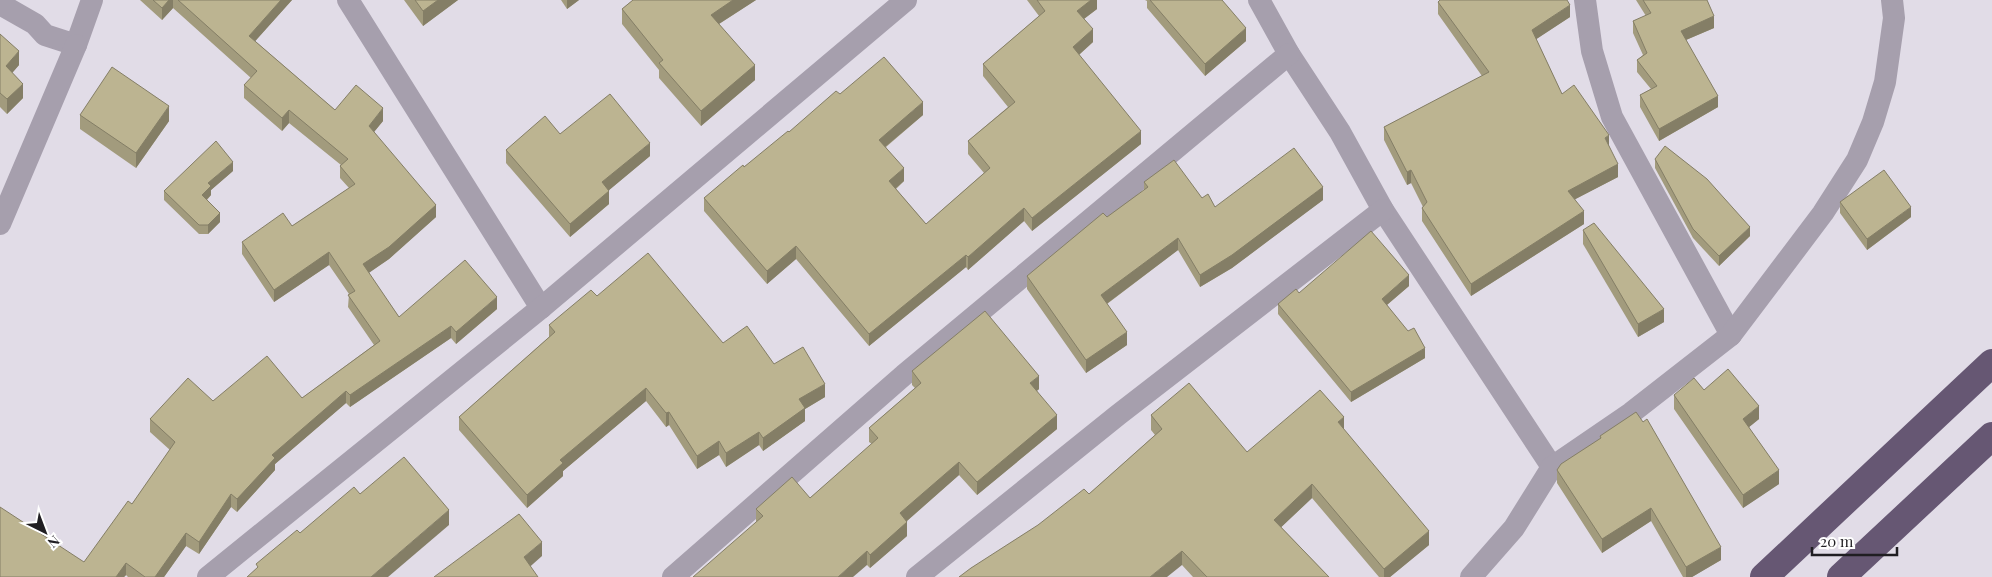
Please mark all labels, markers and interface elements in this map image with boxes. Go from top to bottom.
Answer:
north arrow [20,507,70,557]
scale bar [1812,524,1897,556]
text: 20 m [1820,531,1854,551]
text: N [44,532,64,552]

